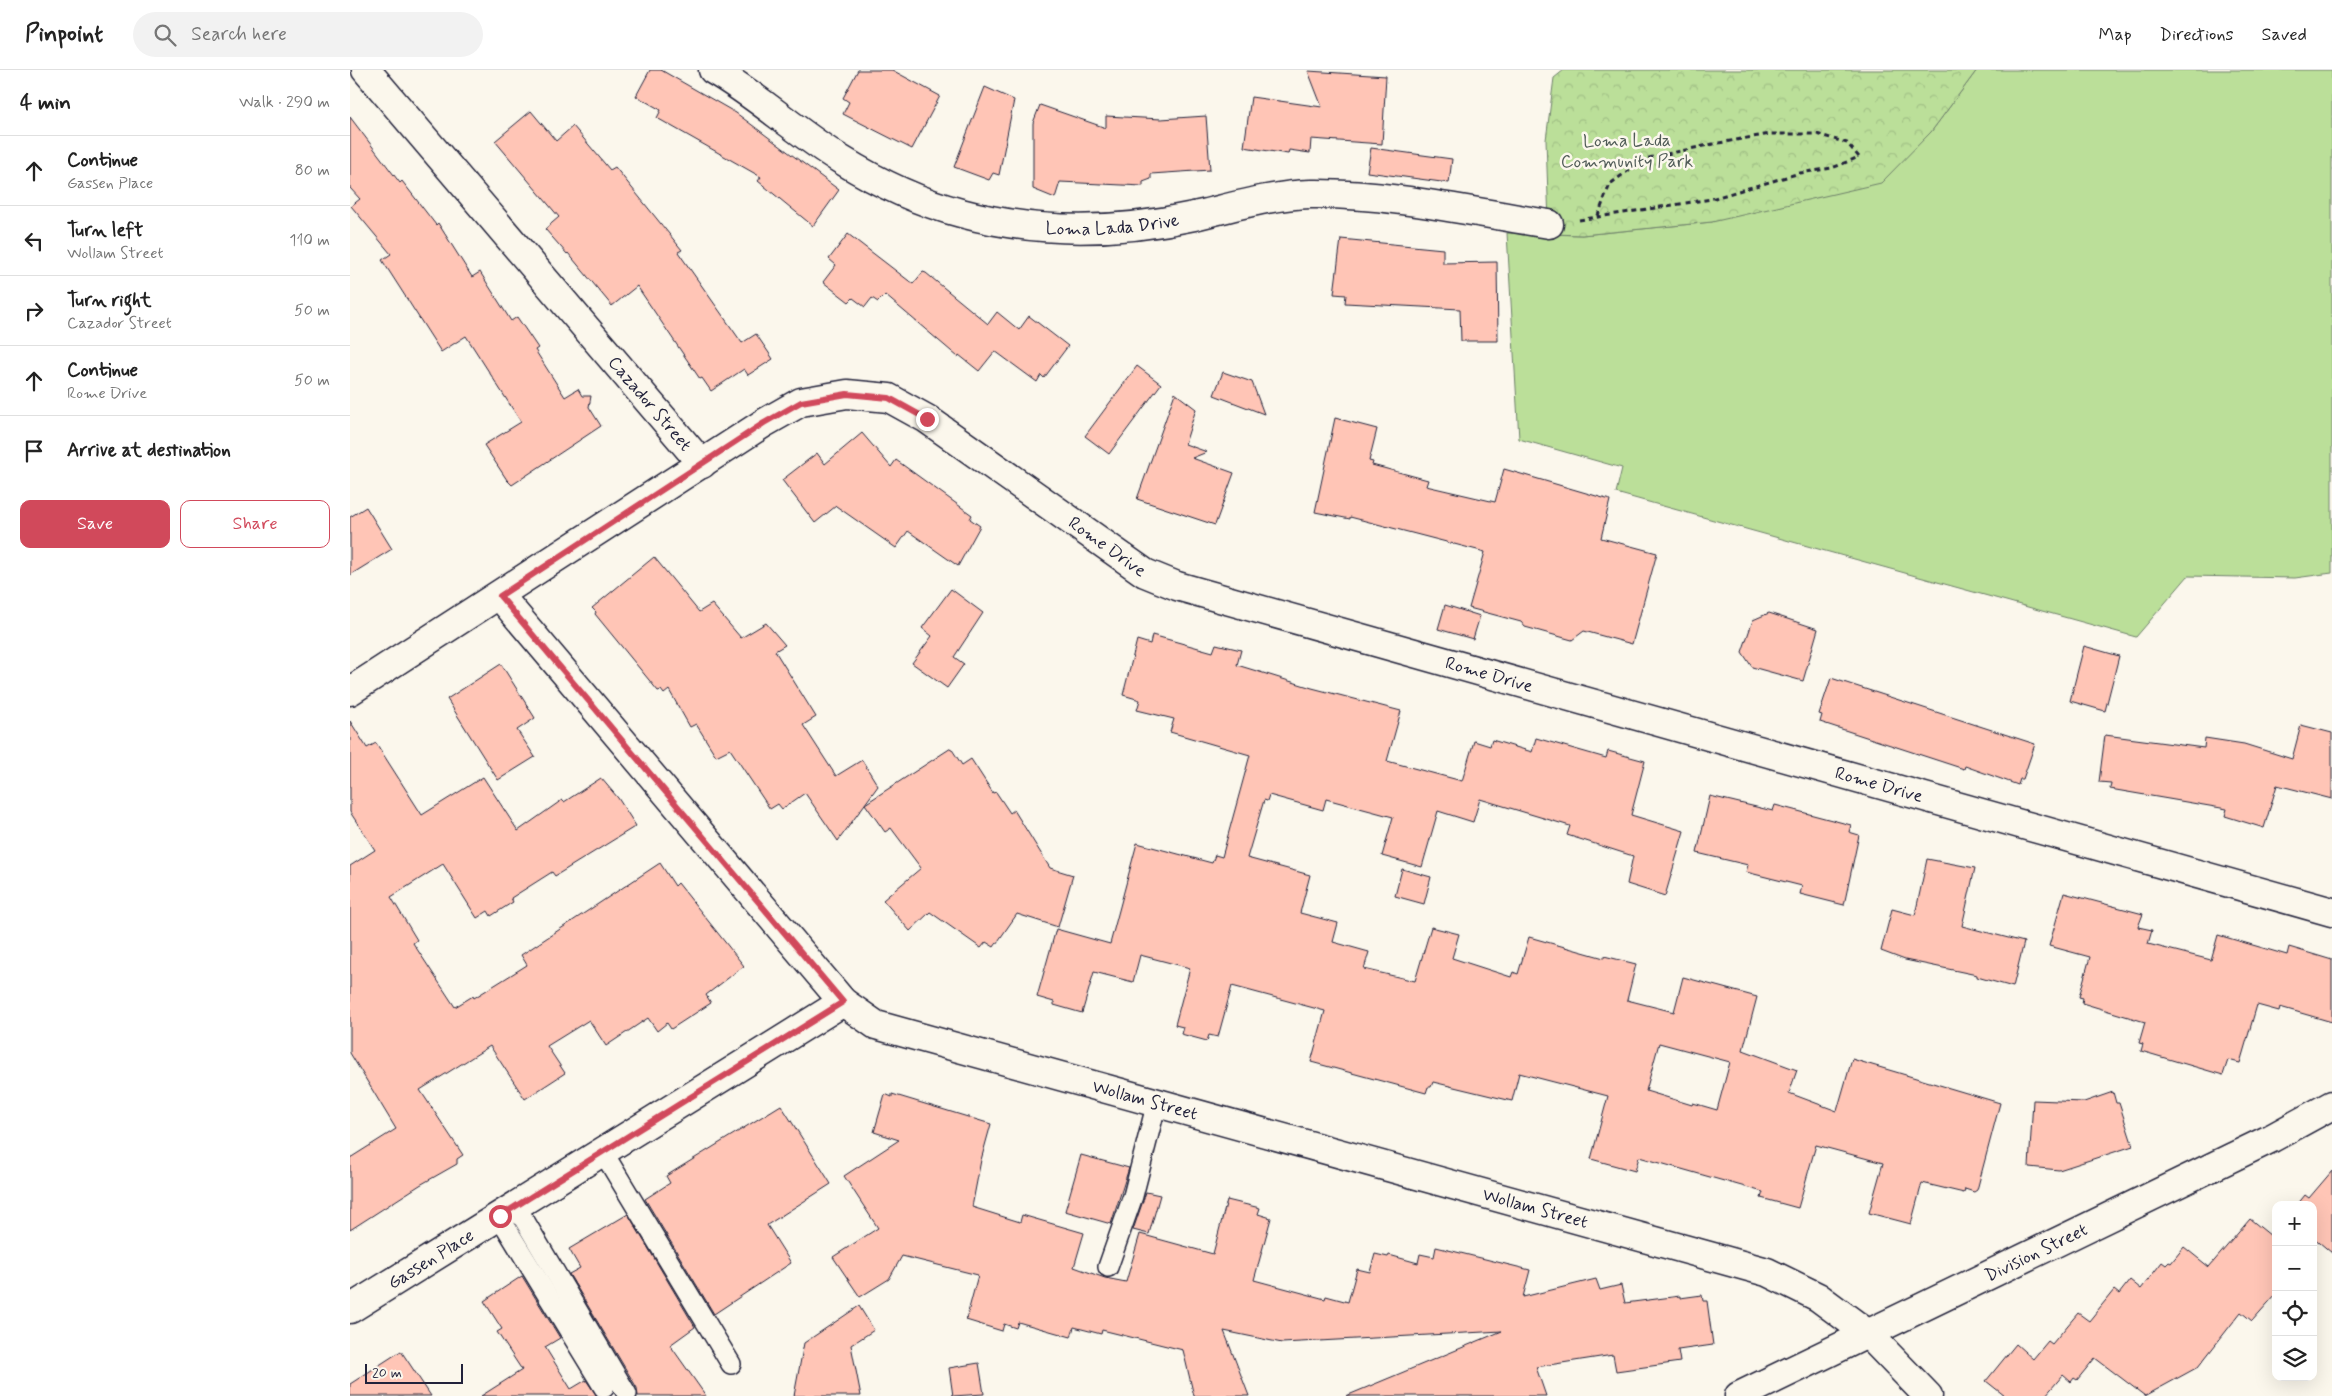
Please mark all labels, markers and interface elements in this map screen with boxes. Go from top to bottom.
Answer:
search box [133,12,483,57]
text: Pinpoint [25,19,103,50]
icon: search [151,21,179,49]
text: Search here [191,22,287,47]
text: Map [2099,23,2132,47]
text: Directions [2160,23,2234,47]
text: Saved [2262,23,2307,47]
text: 4 min [20,89,71,117]
text: Walk · 290 m [239,92,330,113]
park label: Loma Lada Community Park [1561,129,1693,174]
text: Continue [67,148,138,173]
icon: ahead [20,157,48,185]
text: 80 m [295,160,330,181]
text: Gassen Place [67,173,153,194]
street label: Loma Lada Drive [1045,208,1181,242]
text: Turn left [67,218,143,243]
icon: left [20,227,48,255]
text: 110 m [289,230,330,251]
text: Wollam Street [67,243,163,264]
text: Turn right [67,288,151,313]
icon: right [20,297,48,325]
text: 50 m [294,300,330,321]
text: Cazador Street [67,313,172,334]
street label: Cazador Street [602,351,697,457]
text: Continue [67,358,138,383]
icon: ahead [20,367,48,395]
text: 50 m [294,370,330,391]
text: Rome Drive [67,383,147,404]
route end [916,408,939,431]
icon: arrive [20,437,48,465]
text: Arrive at destination [67,438,231,463]
button: Save [20,500,170,548]
button: Share [180,500,330,548]
street label: Rome Drive [1063,511,1151,583]
street label: Rome Drive [1442,651,1536,699]
street label: Rome Drive [1832,761,1926,809]
street label: Wollam Street [1089,1075,1201,1127]
street label: Wollam Street [1480,1183,1591,1235]
map controls [2272,1201,2317,1381]
button: + [2272,1201,2317,1246]
route start [489,1205,512,1228]
street label: Division Street [1981,1218,2092,1288]
street label: Gassen Place [384,1224,479,1296]
button: − [2272,1246,2317,1291]
button: locate [2272,1291,2317,1336]
button: layers [2272,1336,2317,1381]
scale bar [365,1361,462,1384]
text: 20 m [372,1364,402,1382]

